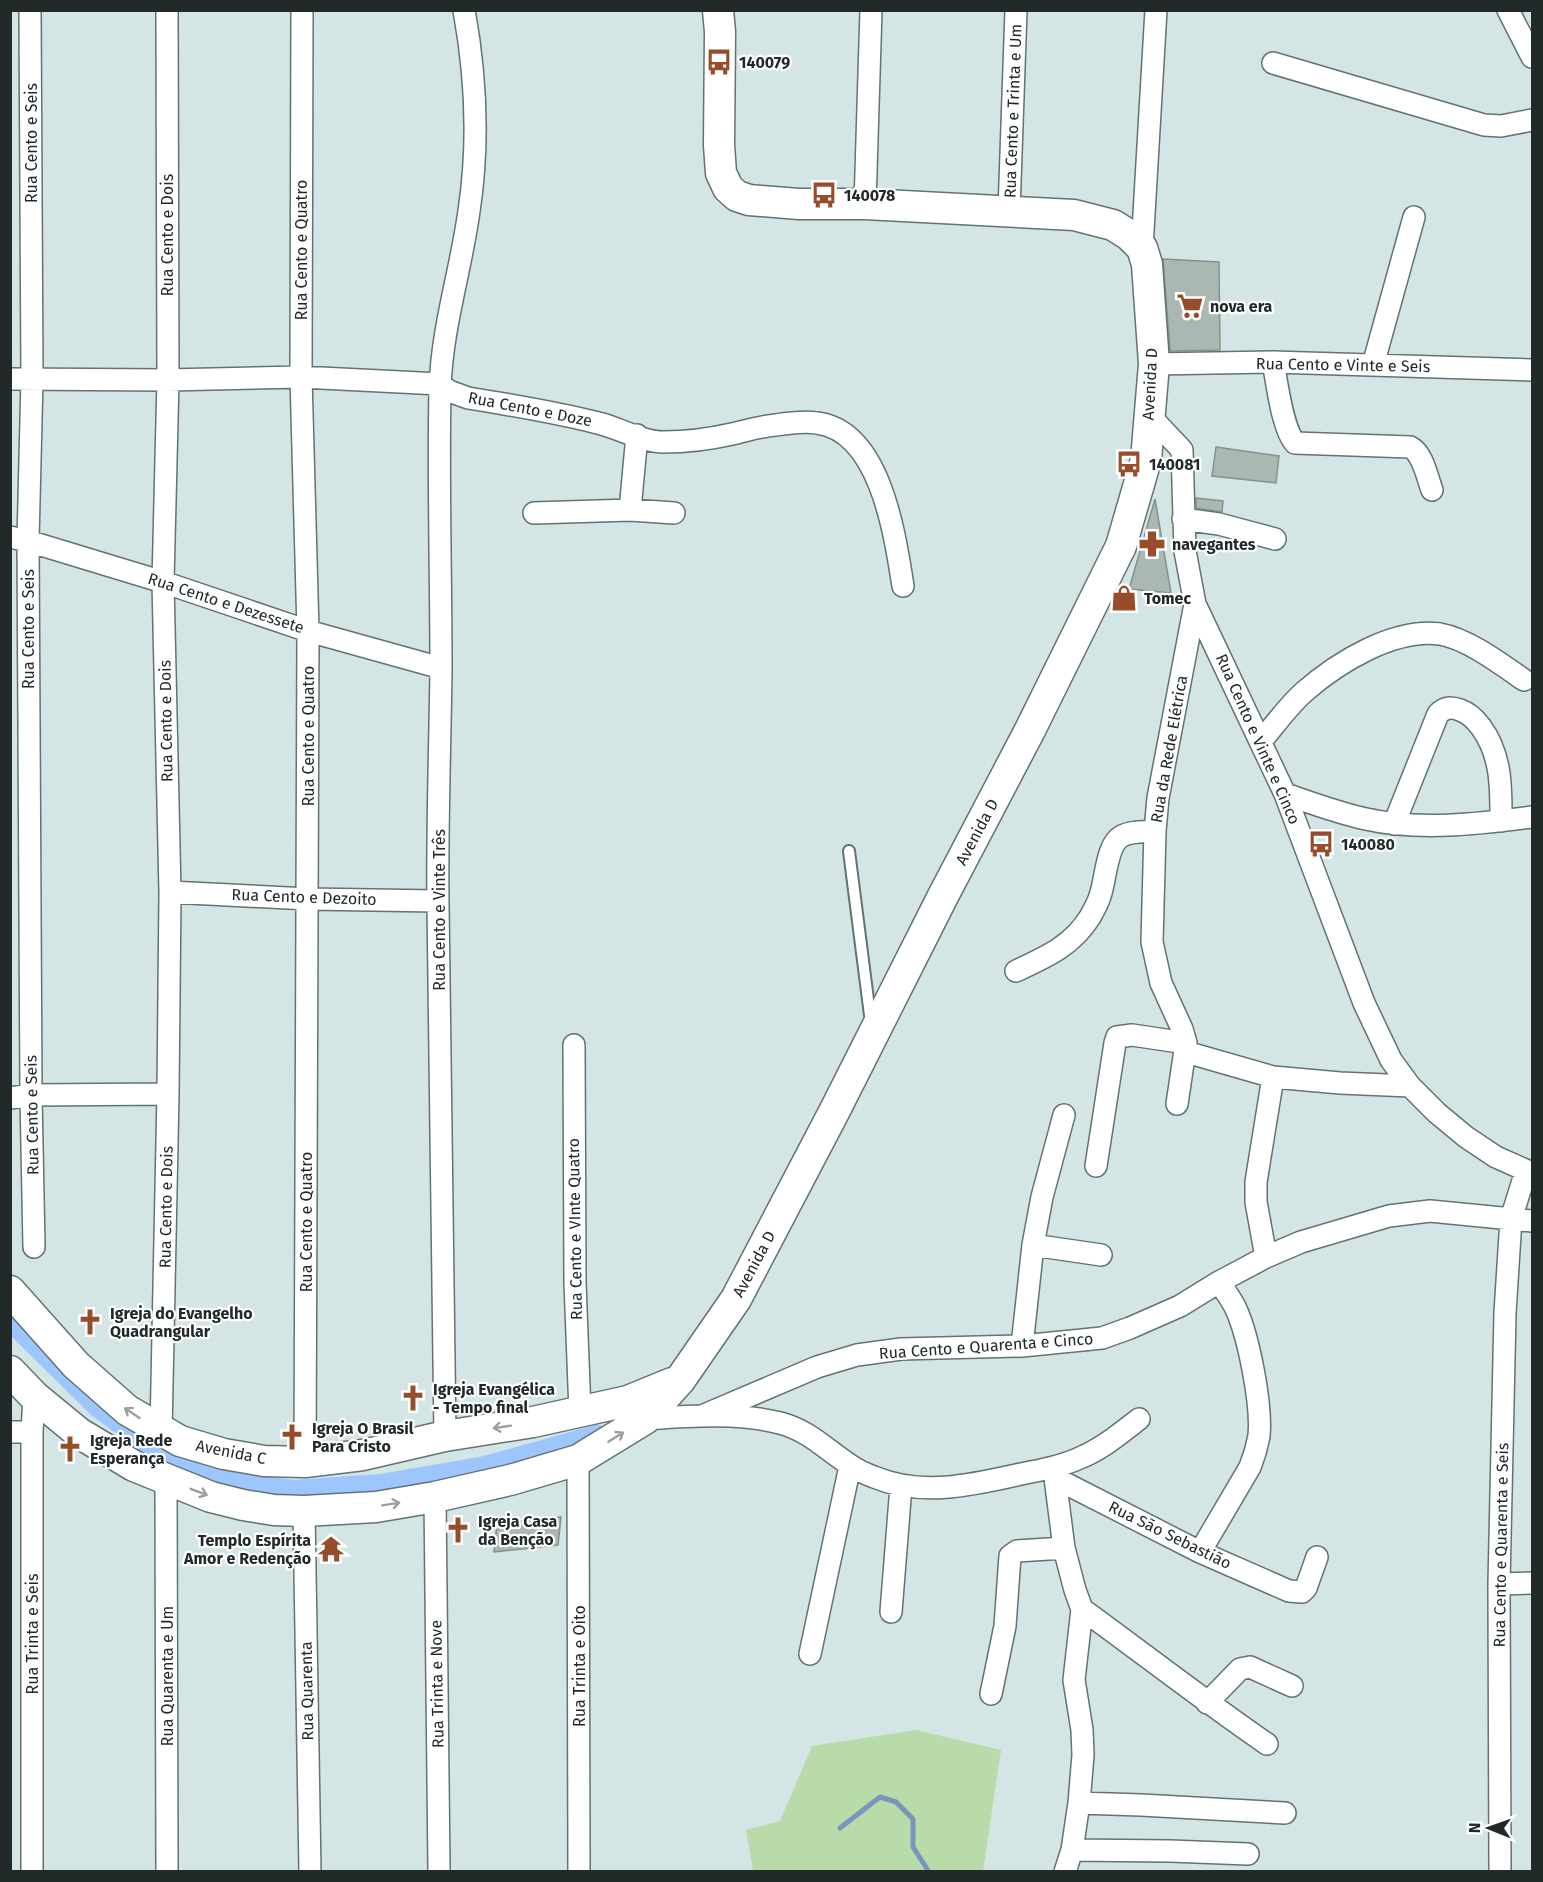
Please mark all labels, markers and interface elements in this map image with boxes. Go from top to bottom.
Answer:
street label: Rua Cento e Trinta e Um [1000,23,1026,199]
bus stop icon: 140079 [704,47,734,77]
place label: 140079 [739,53,790,72]
street label: Rua Cento e Seis [22,83,41,203]
street label: Rua Cento e Dois [158,174,177,296]
street label: Rua Cento e Quatro [292,180,311,320]
bus stop icon: 140078 [809,180,839,210]
place label: 140078 [844,186,895,205]
supermarket icon: nova era [1175,291,1205,321]
place label: nova era [1210,297,1273,316]
street label: Avenida D [1139,347,1161,421]
street label: Rua Cento e Vinte e Seis [1256,354,1430,376]
street label: Rua Cento e Doze [466,388,594,430]
bus stop icon: 140081 [1114,449,1144,479]
place label: 140081 [1149,455,1200,474]
pharmacy icon: navegantes [1137,529,1167,559]
place label: navegantes [1172,535,1256,554]
street label: Rua Cento e Seis [19,569,38,689]
street label: Rua Cento e Dezessete [146,569,306,637]
shop icon: Tomec [1109,583,1139,613]
place label: Tomec [1144,589,1191,608]
street label: Rua Cento e Vinte e Cinco [1212,651,1304,827]
street label: Rua Cento e Dois [155,660,177,782]
street label: Rua Cento e Quatro [299,666,318,806]
street label: Rua da Rede Elétrica [1147,674,1191,824]
street label: Avenida D [952,796,1002,868]
street label: Rua Cento e Vinte Três [430,829,449,991]
bus stop icon: 140080 [1306,829,1336,859]
place label: 140080 [1341,835,1395,854]
street label: Rua Cento e Dezoito [231,885,377,909]
street label: Rua Cento e Seis [21,1055,43,1175]
street label: Rua Cento e VInte Quatro [564,1138,586,1320]
street label: Rua Cento e Dois [155,1146,177,1268]
street label: Rua Cento e Quatro [297,1152,316,1292]
street label: Avenida D [729,1228,779,1300]
place label: Igreja do Evangelho Quadrangular [110,1304,253,1341]
church icon: Igreja do Evangelho Quadrangular [75,1307,105,1337]
street label: Rua Cento e Quarenta e Cinco [878,1329,1094,1363]
place label: Igreja Evangélica - Tempo final [433,1380,555,1417]
church icon: Igreja Evangélica - Tempo final [398,1383,428,1413]
one-way arrow [124,1407,141,1419]
place label: Igreja O Brasil Para Cristo [312,1419,414,1456]
church icon: Igreja O Brasil Para Cristo [277,1422,307,1452]
one-way arrow [493,1422,513,1433]
one-way arrow [607,1430,624,1442]
place label: Igreja Rede Esperança [90,1431,172,1469]
church icon: Igreja Rede Esperança [55,1434,85,1464]
street label: Avenida C [194,1436,268,1468]
street label: Rua Cento e Quarenta e Seis [1490,1443,1512,1647]
one-way arrow [189,1488,208,1499]
street label: Rua São Sebastião [1106,1497,1234,1573]
one-way arrow [381,1498,400,1509]
place label: Igreja Casa da Benção [478,1512,558,1550]
church icon: Igreja Casa da Benção [443,1515,473,1545]
place label: Templo Espírita Amor e Redenção [183,1531,311,1569]
temple icon: Templo Espírita Amor e Redenção [316,1534,346,1564]
street label: Rua Trinta e Seis [23,1574,42,1694]
street label: Rua Trinta e Oito [570,1605,589,1727]
street label: Rua Quarenta e Um [158,1606,177,1746]
street label: Rua Trinta e Nove [426,1620,448,1748]
street label: Rua Quarenta [297,1641,317,1741]
north arrow [1459,1798,1519,1858]
text: N [1465,1822,1484,1833]

